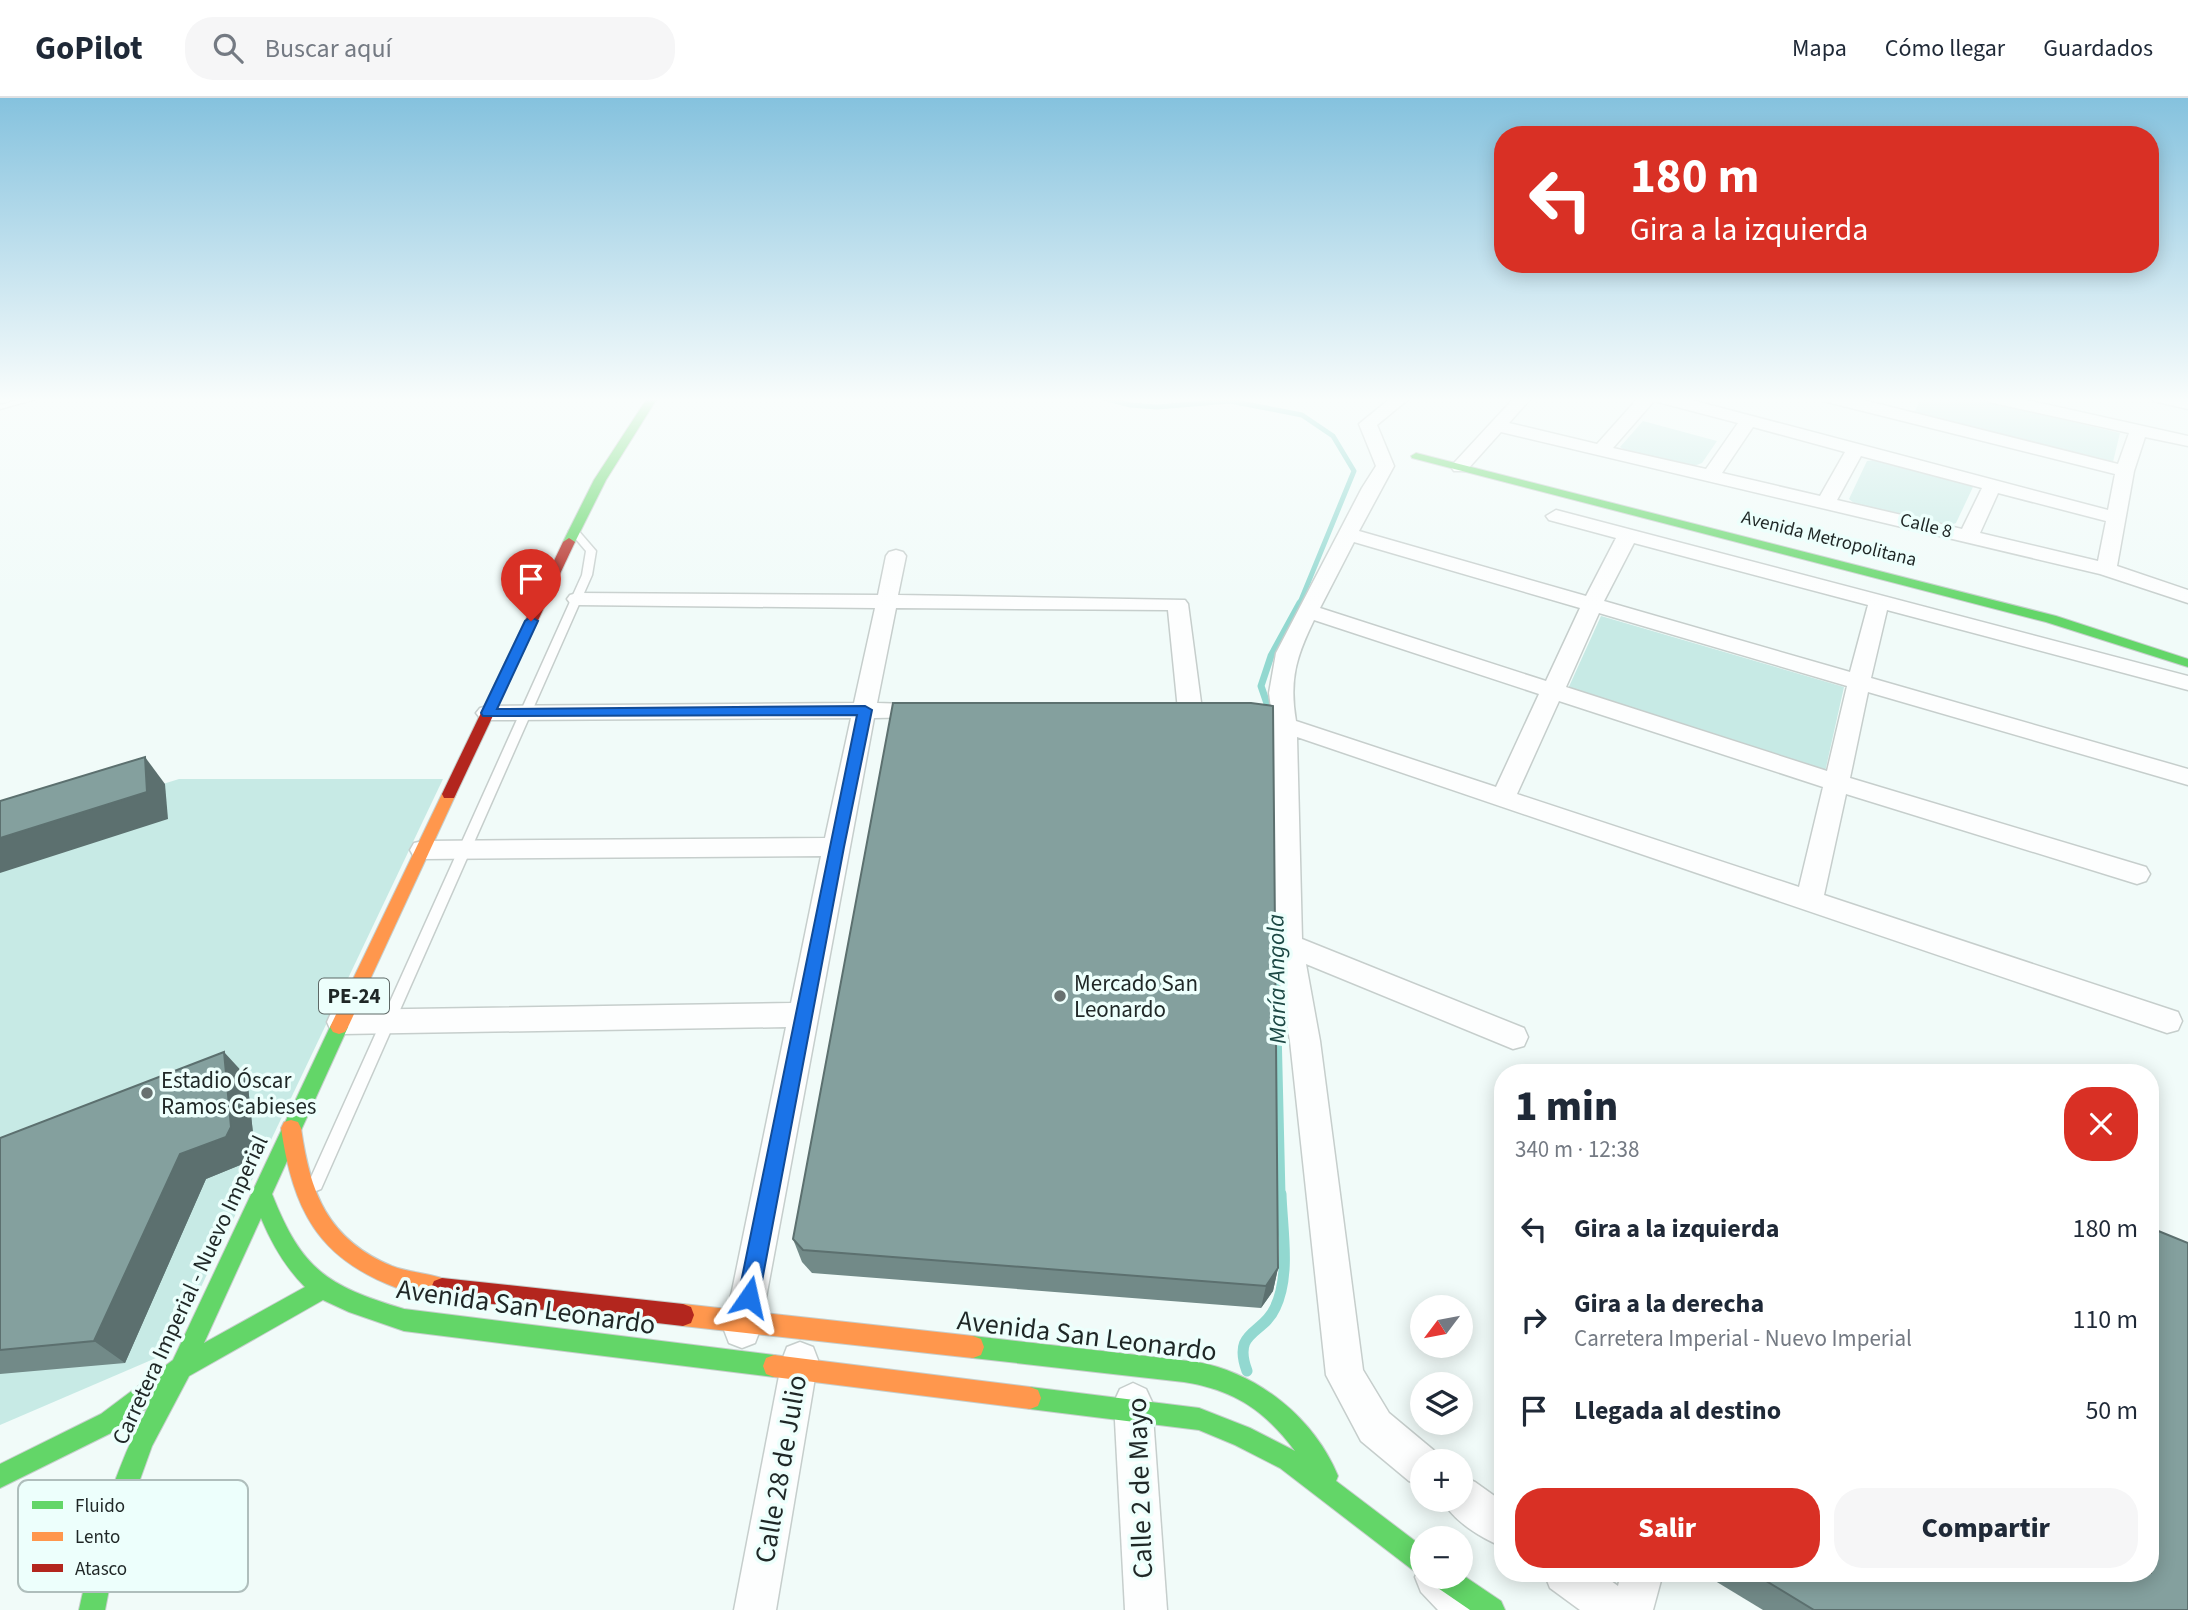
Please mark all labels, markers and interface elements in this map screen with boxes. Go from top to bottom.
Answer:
search box [185,17,675,80]
text: GoPilot [35,25,143,72]
icon: search [209,29,247,67]
text: Buscar aquí [265,30,392,67]
text: Mapa [1792,31,1847,66]
text: Cómo llegar [1885,31,2005,66]
text: Guardados [2043,31,2153,66]
text: 180 m [1630,142,1759,212]
icon: left [1515,154,1606,245]
text: Gira a la izquierda [1630,207,1868,253]
street label: Avenida Metropolitana [1739,504,1919,574]
street label: Calle 8 [1897,507,1955,545]
pin [501,549,561,621]
icon: arrive [512,560,550,598]
water label: María Angola [1258,914,1296,1044]
place label: Mercado San Leonardo [1074,967,1198,1026]
road number: PE-24 [319,978,389,1014]
marker: Mercado San Leonardo [1052,988,1068,1004]
place label: Estadio Óscar Ramos Cabieses [161,1064,317,1123]
text: 1 min [1515,1077,1618,1137]
marker: Estadio Óscar Ramos Cabieses [139,1085,155,1101]
button: close [2064,1087,2138,1161]
street label: Carretera Imperial - Nuevo Imperial [104,1130,276,1450]
text: 340 m · 12:38 [1515,1133,1639,1166]
icon: left [1515,1210,1553,1248]
text: Gira a la izquierda [1574,1210,1779,1247]
text: 180 m [2072,1210,2138,1247]
position arrow [712,1260,786,1334]
street label: Avenida San Leonardo [394,1269,658,1345]
text: Gira a la derecha [1574,1285,1764,1322]
north arrow [1410,1295,1474,1358]
map controls [1410,1295,1473,1589]
street label: Avenida San Leonardo [955,1300,1219,1372]
icon: right [1515,1301,1553,1339]
text: 110 m [2072,1301,2138,1338]
text: Carretera Imperial - Nuevo Imperial [1574,1322,1912,1355]
street label: Calle 28 de Julio [745,1372,817,1566]
button: layers [1410,1372,1473,1435]
icon: arrive [1515,1392,1553,1430]
text: Llegada al destino [1574,1392,1781,1429]
text: 50 m [2085,1392,2138,1429]
street label: Calle 2 de Mayo [1117,1397,1163,1579]
button: + [1410,1449,1473,1512]
legend [18,1480,248,1592]
button: Salir [1515,1488,1820,1568]
button: Compartir [1834,1488,2138,1568]
text: Fluido [75,1493,125,1520]
text: Lento [75,1524,120,1551]
button: − [1410,1526,1473,1589]
text: Atasco [75,1556,127,1583]

